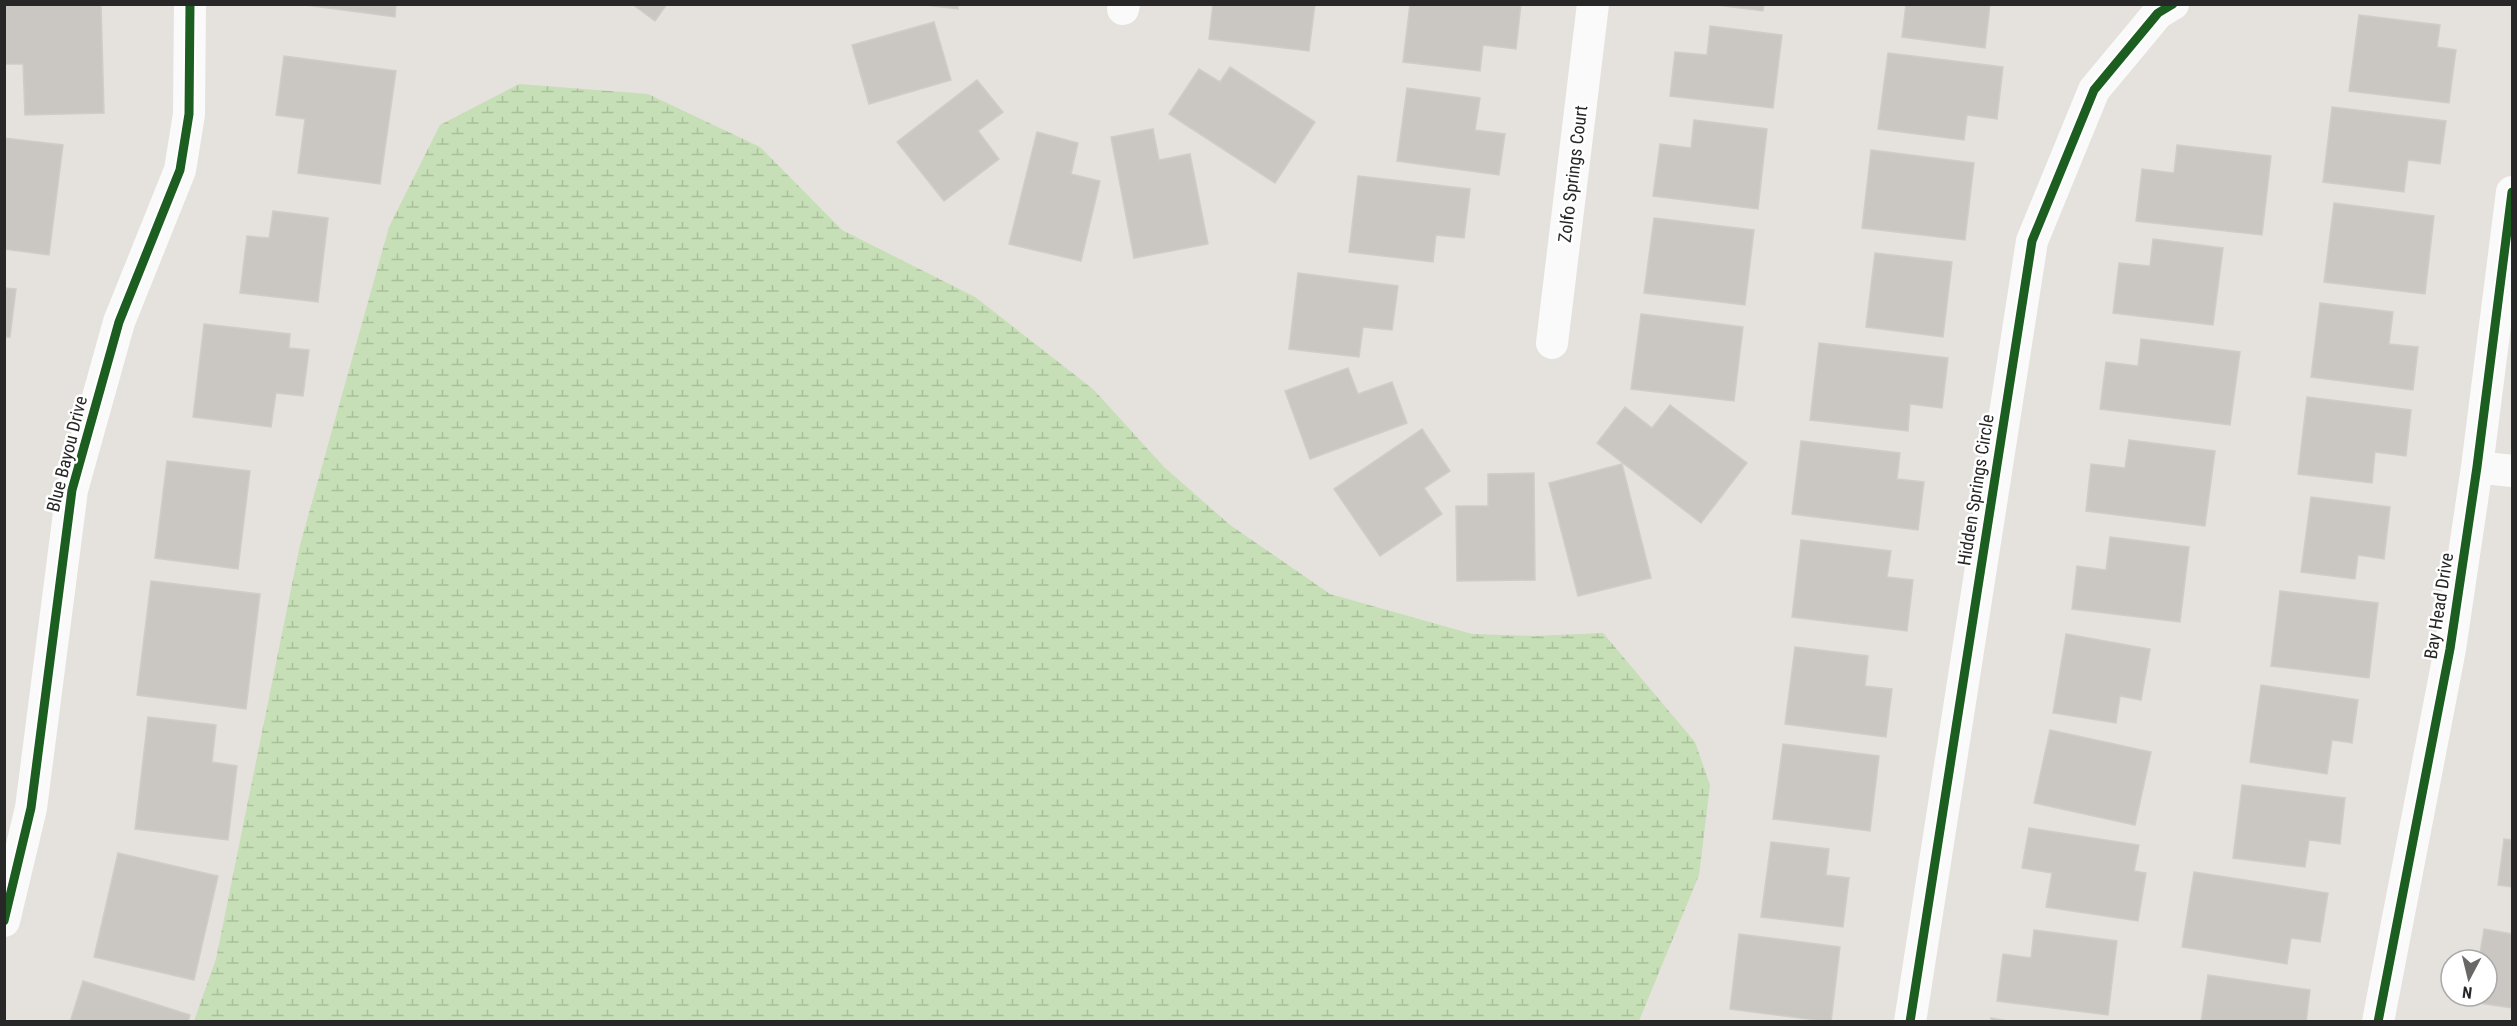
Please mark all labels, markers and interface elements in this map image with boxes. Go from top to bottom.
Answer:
street label: Zolfo Springs Court [1554,104,1591,244]
street label: Blue Bayou Drive [42,394,91,514]
street label: Hidden Springs Circle [1953,413,1998,567]
street label: Bay Head Drive [2420,551,2457,660]
north arrow [2439,948,2499,1008]
text: N [2461,982,2473,1002]

